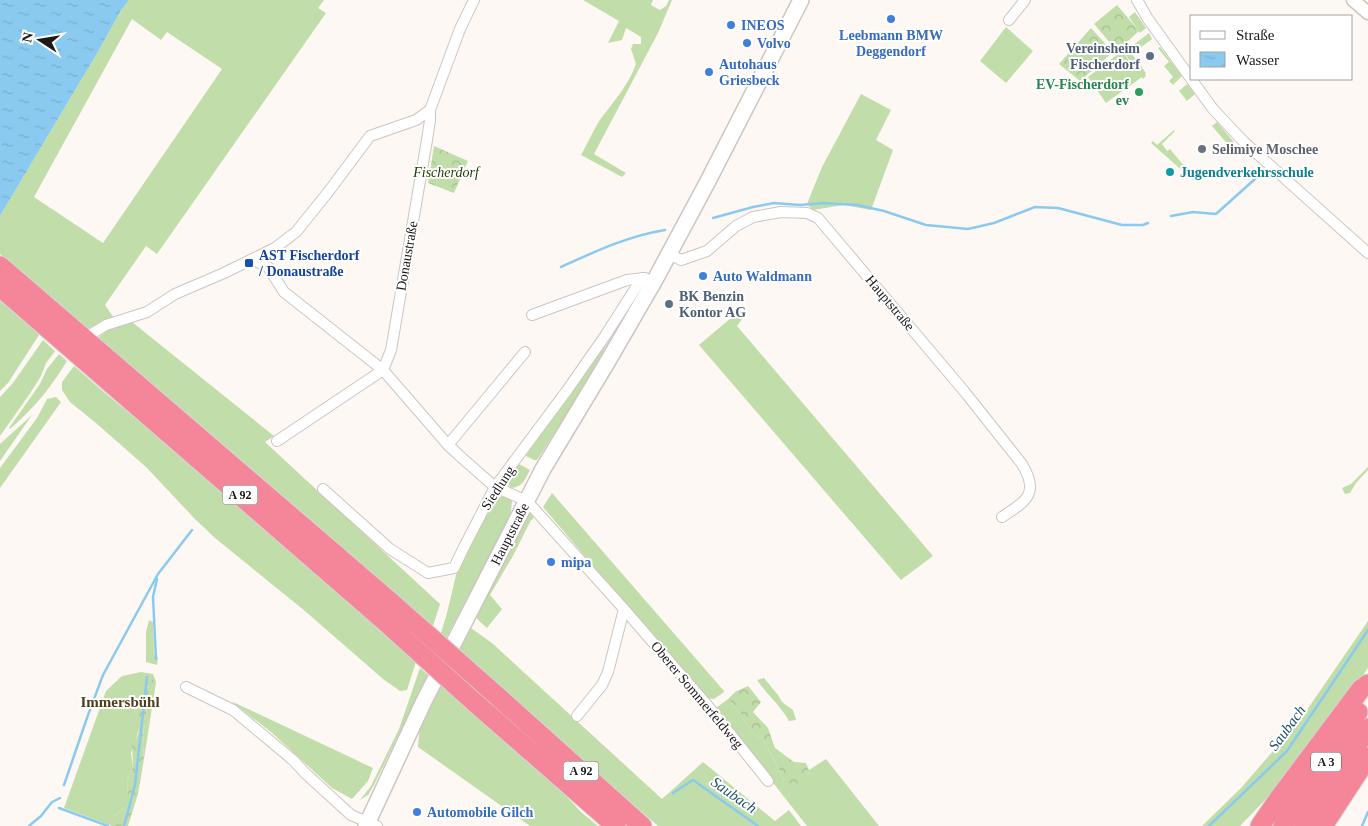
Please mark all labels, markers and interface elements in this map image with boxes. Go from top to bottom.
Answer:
marker: Leebmann BMW Deggendorf [885,13,897,25]
north arrow [15,15,65,65]
legend [1190,15,1353,80]
place label: INEOS [741,18,785,33]
marker: INEOS [725,19,737,31]
text: Straße [1236,27,1275,43]
place label: Leebmann BMW Deggendorf [839,28,943,59]
text: N [19,31,36,44]
place label: Volvo [757,36,791,51]
marker: Volvo [741,37,753,49]
place label: Vereinsheim Fischerdorf [1066,41,1140,72]
marker: Vereinsheim Fischerdorf [1144,50,1156,62]
text: Wasser [1236,52,1279,68]
place label: Autohaus Griesbeck [719,57,780,88]
marker: Autohaus Griesbeck [703,66,715,78]
place label: EV-Fischerdorf ev [1036,77,1129,108]
marker: EV-Fischerdorf ev [1133,86,1145,98]
place label: Selimiye Moschee [1212,142,1318,157]
marker: Selimiye Moschee [1196,143,1208,155]
park label: Fischerdorf [412,165,481,180]
place label: Jugendverkehrsschule [1180,165,1314,180]
marker: Jugendverkehrsschule [1164,166,1176,178]
street label: Donaustraße [393,220,421,292]
place label: AST Fischerdorf / Donaustraße [258,248,360,279]
marker: AST Fischerdorf / Donaustraße [243,257,255,269]
place label: Auto Waldmann [713,269,812,284]
marker: Auto Waldmann [697,270,709,282]
street label: Hauptstraße [863,272,917,334]
place label: BK Benzin Kontor AG [679,289,746,320]
marker: BK Benzin Kontor AG [663,298,675,310]
street label: Siedlung [478,463,518,513]
road number: A 92 [222,486,258,504]
street label: Hauptstraße [488,500,532,568]
place label: mipa [561,555,591,570]
marker: mipa [545,556,557,568]
street label: Oberer Sommerfeldweg [648,639,746,751]
district label: Immersbühl [80,694,160,710]
water label: Saubach [1265,702,1309,754]
road number: A 3 [1311,752,1341,772]
road number: A 92 [564,761,598,780]
water label: Saubach [708,774,760,816]
place label: Automobile Gilch [427,805,533,820]
marker: Automobile Gilch [411,806,423,818]

